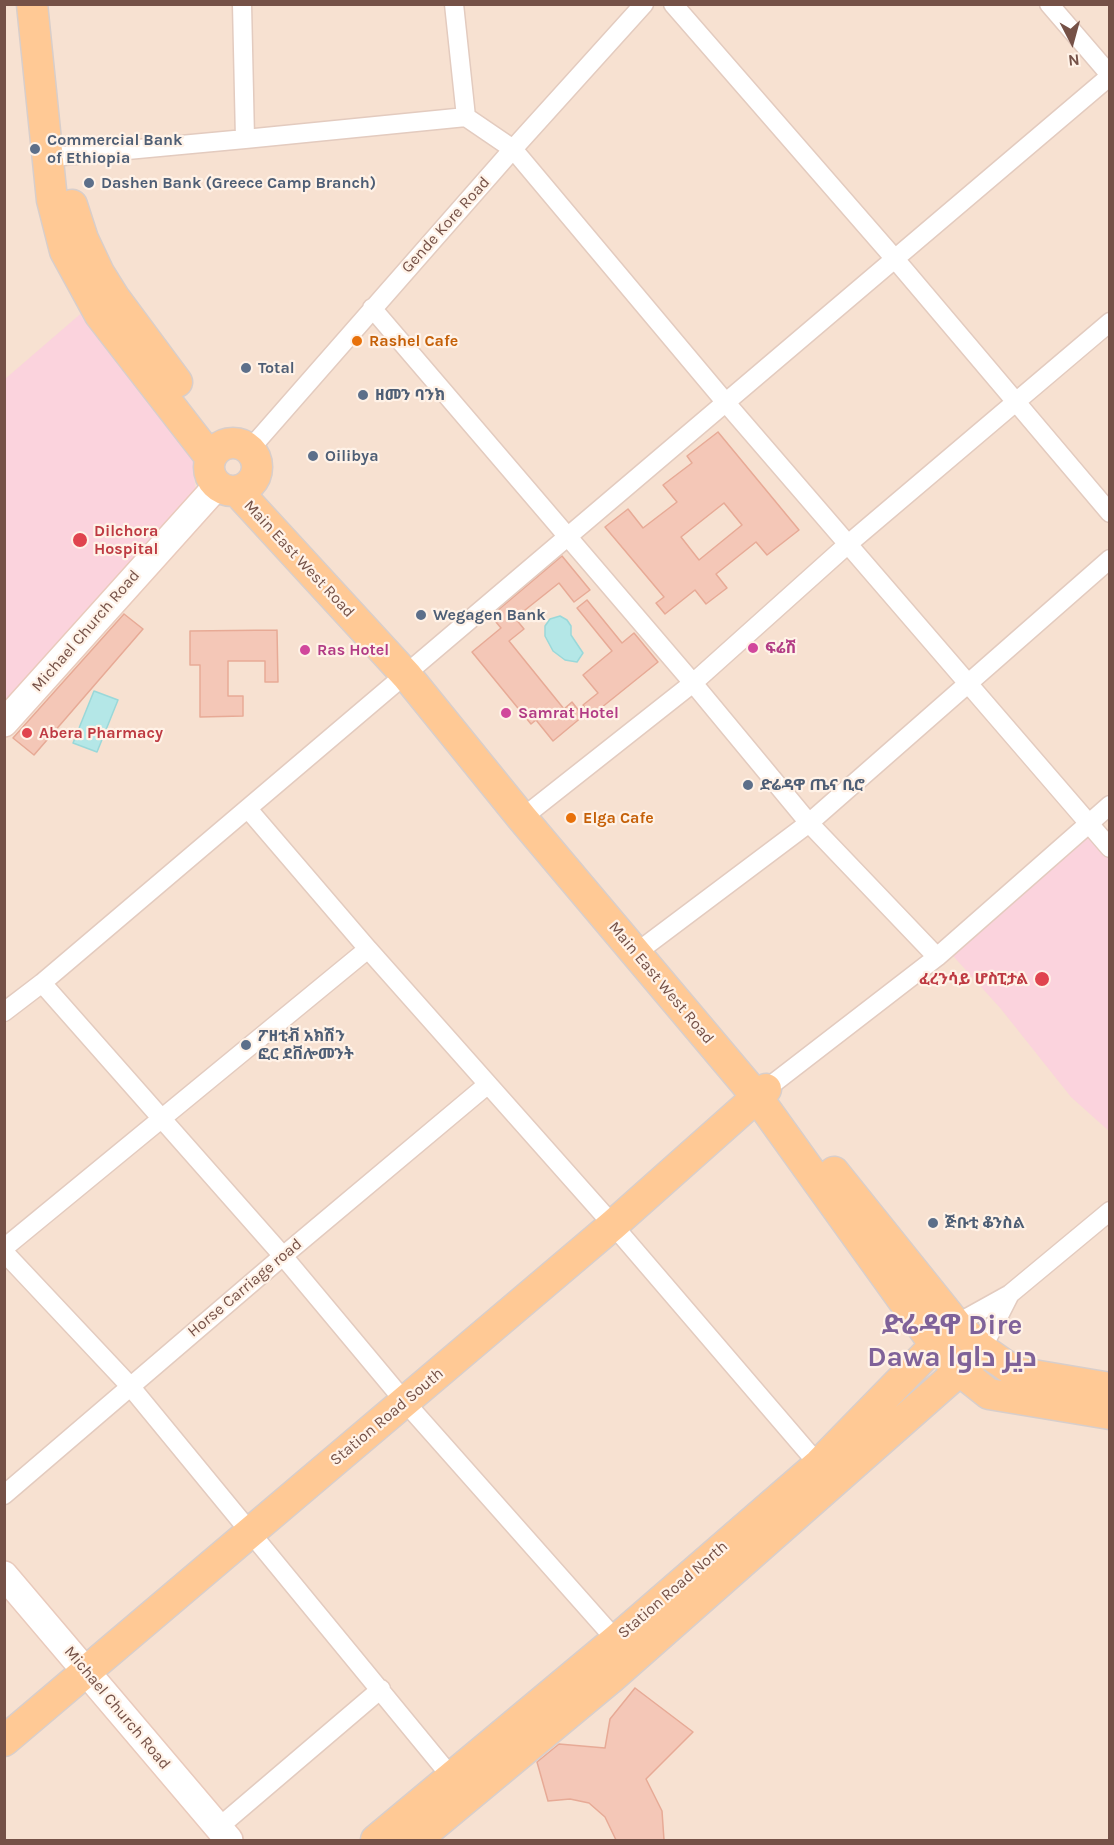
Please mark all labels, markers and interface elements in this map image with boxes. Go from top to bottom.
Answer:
north arrow [1042,12,1102,72]
text: N [1067,50,1081,70]
place label: Commercial Bank of Ethiopia [47,130,182,168]
marker: Commercial Bank of Ethiopia [28,142,42,156]
place label: Dashen Bank (Greece Camp Branch) [101,173,376,193]
street label: Gende Kore Road [398,173,494,277]
marker: Dashen Bank (Greece Camp Branch) [82,176,96,190]
place label: Rashel Cafe [369,331,458,351]
marker: Rashel Cafe [350,334,364,348]
place label: Total [258,358,295,378]
marker: Total [239,361,253,375]
place label: ዘመን ባንክ [375,385,445,405]
marker: ዘመን ባንክ [356,388,370,402]
place label: Oilibya [325,446,379,466]
marker: Oilibya [306,449,320,463]
street label: Main East West Road [240,496,358,622]
place label: Dilchora Hospital [94,521,158,559]
marker: Dilchora Hospital [71,531,89,549]
street label: Michael Church Road [28,566,144,696]
place label: Wegagen Bank [433,605,546,625]
marker: Wegagen Bank [414,608,428,622]
place label: ፍሬሽ [765,638,797,658]
place label: Ras Hotel [317,640,389,660]
marker: ፍሬሽ [746,641,760,655]
marker: Ras Hotel [298,643,312,657]
place label: Samrat Hotel [518,703,619,723]
marker: Samrat Hotel [499,706,513,720]
place label: Abera Pharmacy [39,723,163,743]
marker: Abera Pharmacy [20,726,34,740]
place label: ድሬዳዋ ጤና ቢሮ [760,775,865,795]
marker: ድሬዳዋ ጤና ቢሮ [741,778,755,792]
place label: Elga Cafe [583,808,654,828]
marker: Elga Cafe [564,811,578,825]
street label: Main East West Road [604,918,718,1048]
place label: ፈረንሳይ ሆስፒታል [919,969,1028,989]
marker: ፈረንሳይ ሆስፒታል [1033,970,1051,988]
place label: ፖዘቲቭ አክሽን ፎር ደቨሎመንት [258,1026,354,1064]
marker: ፖዘቲቭ አክሽን ፎር ደቨሎመንት [239,1038,253,1052]
place label: ጅቡቲ ቆንስል [945,1213,1025,1233]
marker: ጅቡቲ ቆንስል [926,1216,940,1230]
street label: Horse Carriage road [184,1235,306,1341]
district label: ድሬዳዋ Dire Dawa دير داوا [867,1309,1037,1375]
street label: Station Road South [326,1364,448,1470]
street label: Station Road North [614,1537,732,1643]
street label: Michael Church Road [60,1642,174,1774]

